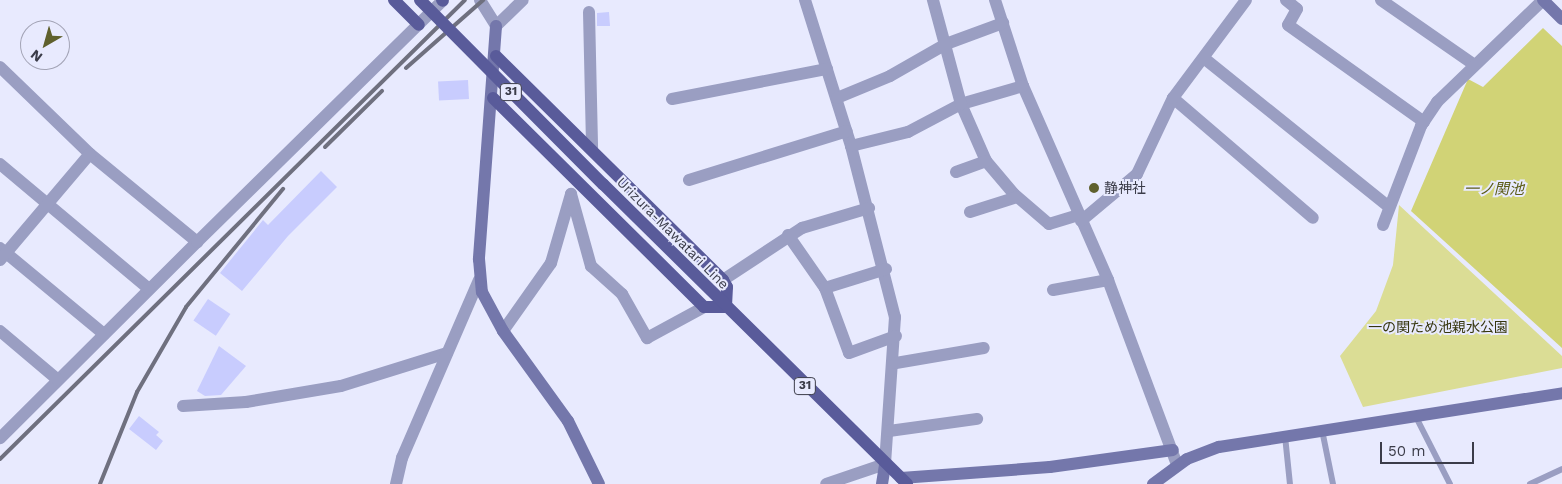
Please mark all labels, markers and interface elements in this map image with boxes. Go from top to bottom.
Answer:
north arrow [20,20,70,70]
text: N [27,47,45,66]
road number: 31 [500,82,522,101]
street label: Urizura-Mawatari Line [614,174,732,292]
place label: 静神社 [1104,180,1146,196]
water label: 一ノ関池 [1464,181,1524,199]
marker: 静神社 [1088,182,1100,194]
park label: 一の関ため池親水公園 [1368,319,1508,335]
road number: 31 [794,376,816,396]
scale bar [1382,432,1476,464]
text: 50 m [1388,442,1425,460]

